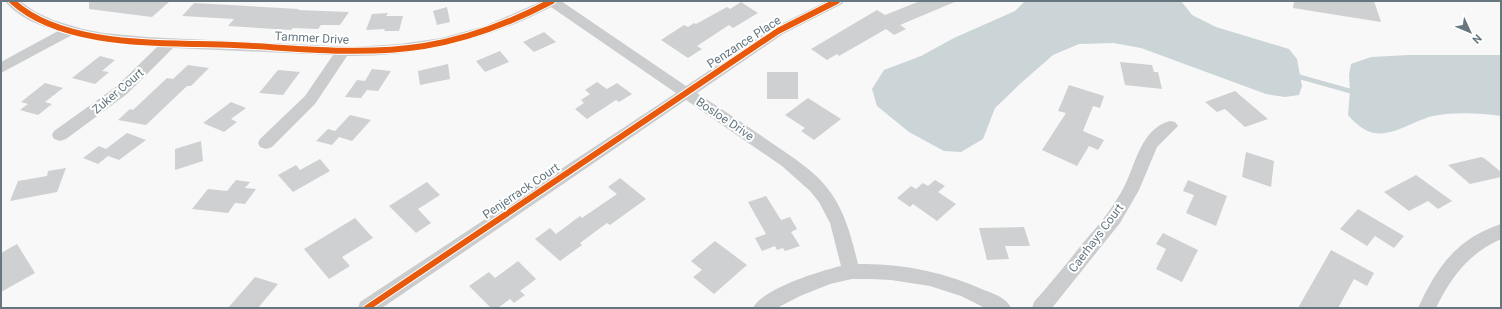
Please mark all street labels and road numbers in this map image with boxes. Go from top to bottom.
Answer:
street label: Penzance Place [705,13,783,71]
street label: Tammer Drive [274,29,350,47]
street label: Zuker Court [90,65,147,116]
street label: Bosloe Drive [693,95,757,143]
street label: Penjerrack Court [480,160,562,222]
street label: Caerhays Court [1066,201,1126,275]

